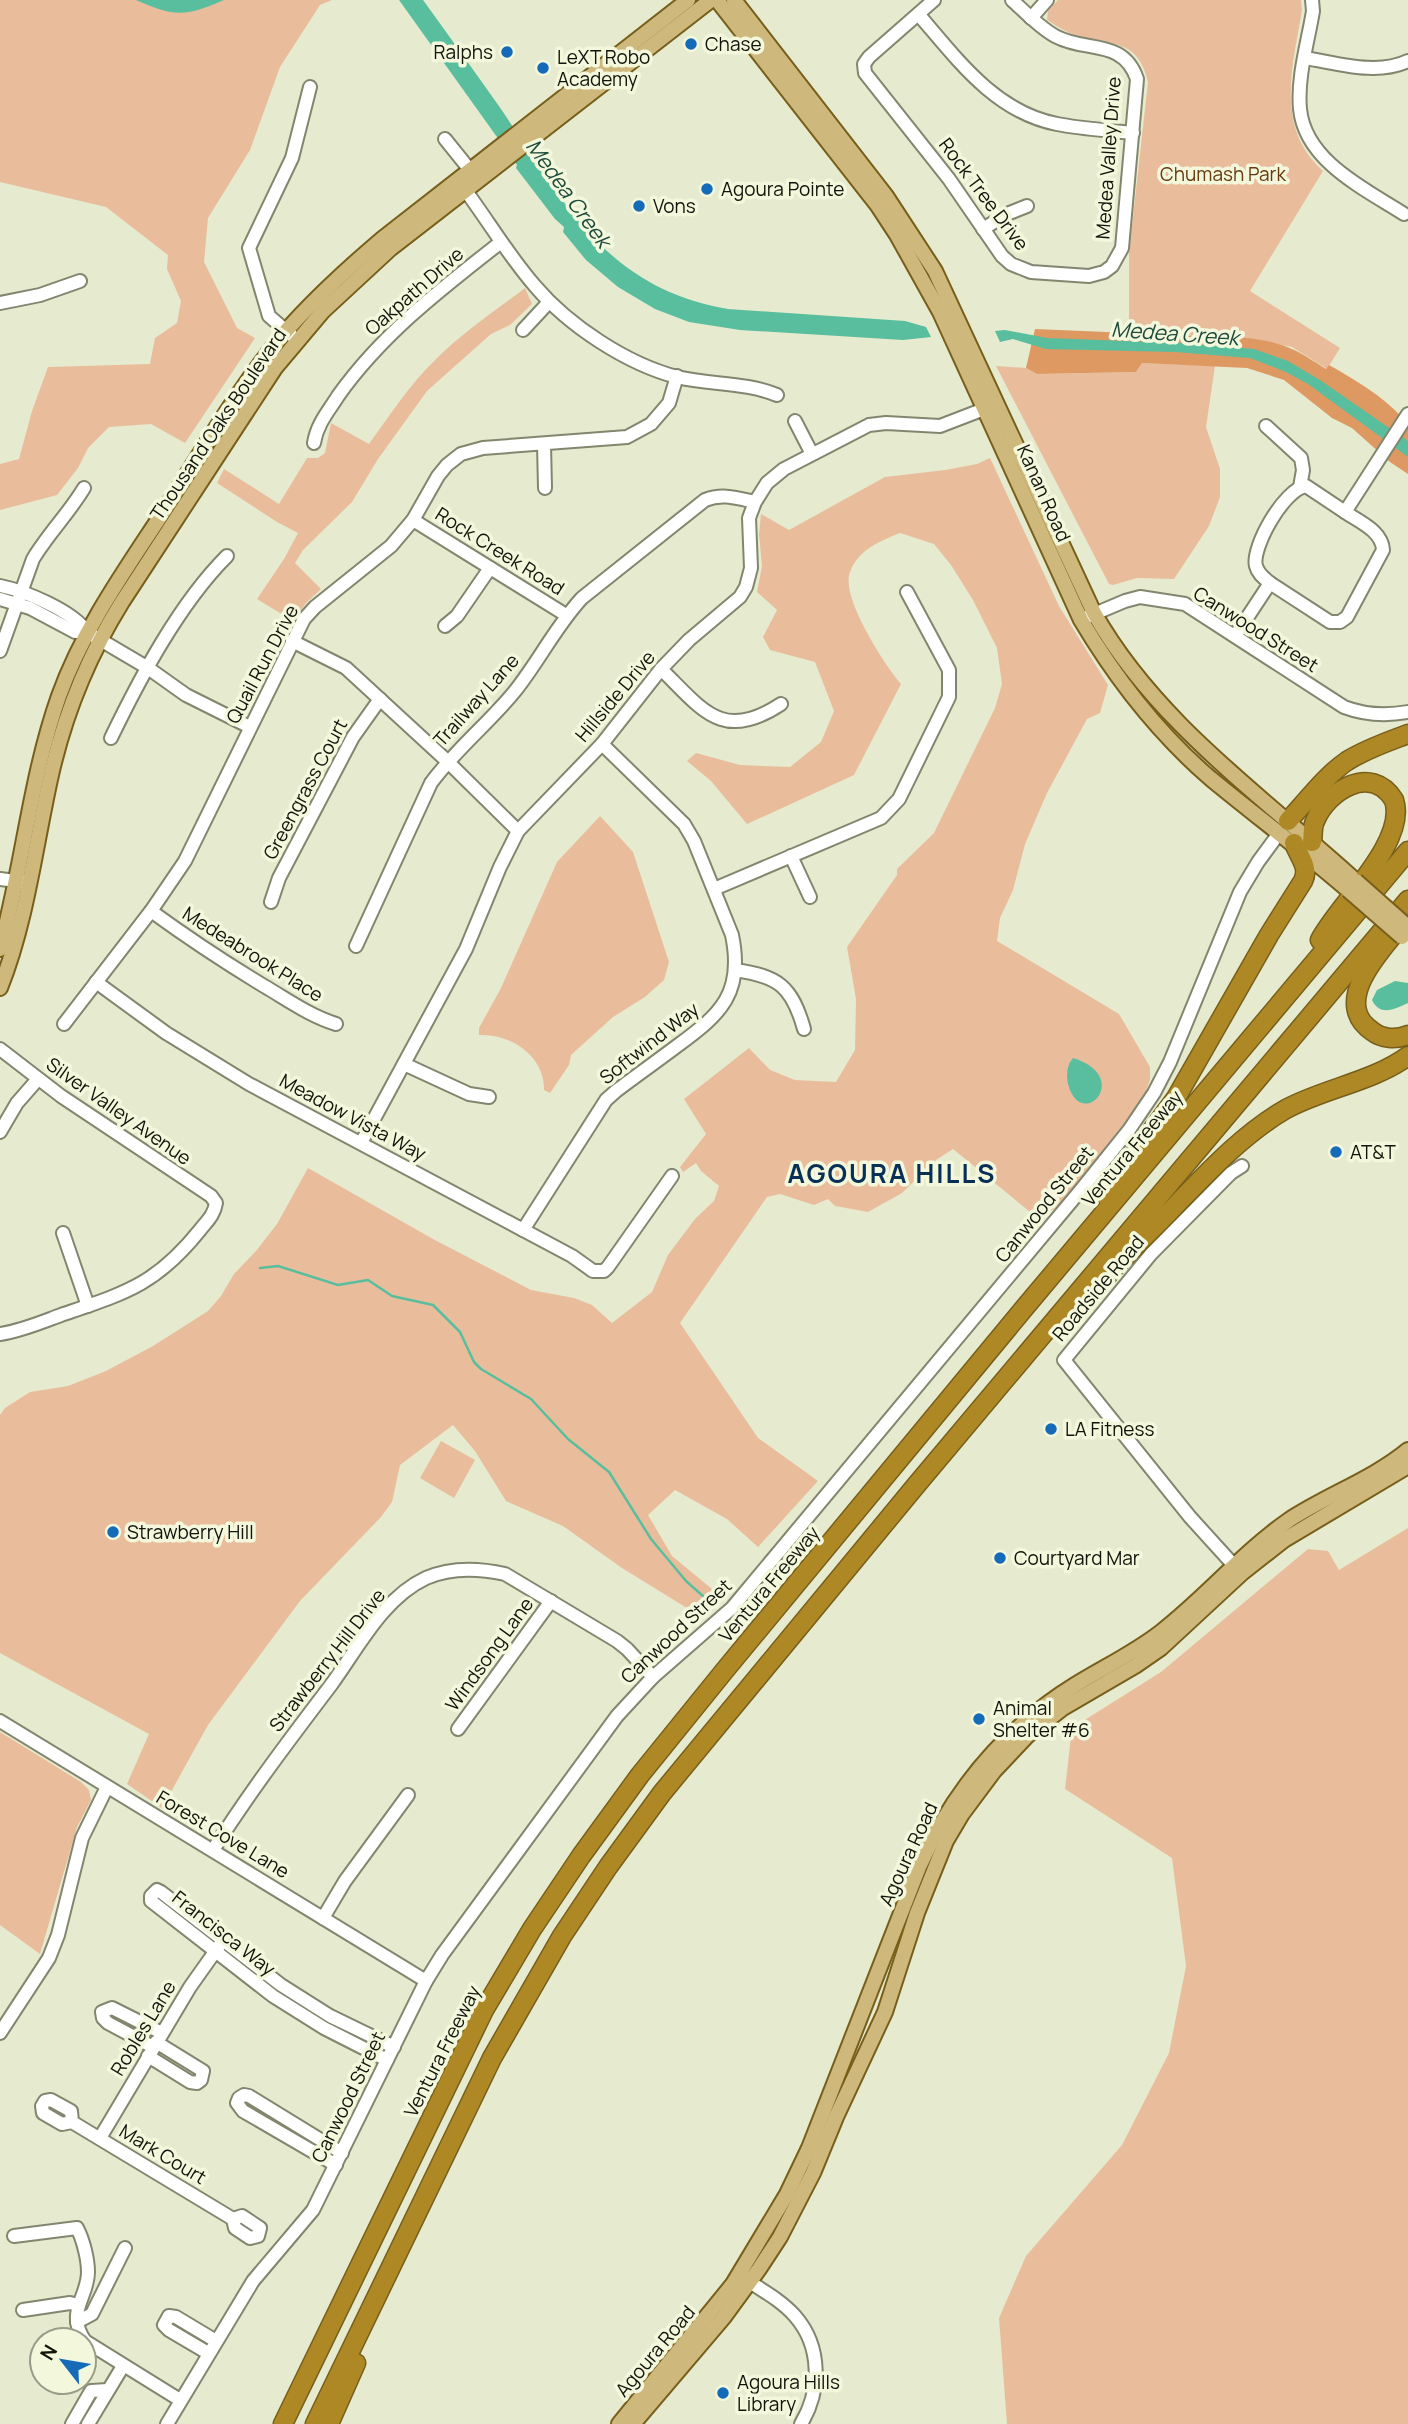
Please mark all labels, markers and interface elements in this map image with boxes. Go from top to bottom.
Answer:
place label: Chase [705,31,762,57]
marker: Chase [683,36,699,52]
place label: Ralphs [434,39,493,65]
marker: Ralphs [499,44,515,60]
place label: LeXT Robo Academy [557,44,650,92]
marker: LeXT Robo Academy [535,60,551,76]
street label: Medea Valley Drive [1089,76,1127,240]
street label: Rock Tree Drive [933,132,1035,256]
water label: Medea Creek [520,133,619,255]
park label: Chumash Park [1160,161,1286,187]
place label: Agoura Pointe [721,176,844,202]
marker: Agoura Pointe [699,181,715,197]
place label: Vons [653,193,696,219]
marker: Vons [631,198,647,214]
street label: Oakpath Drive [359,241,469,341]
water label: Medea Creek [1110,315,1242,352]
street label: Thousand Oaks Boulevard [144,323,292,525]
street label: Kanan Road [1011,440,1077,546]
street label: Rock Creek Road [430,501,570,601]
street label: Canwood Street [1188,580,1324,678]
street label: Quail Run Drive [220,600,304,728]
street label: Hillside Drive [569,645,661,747]
street label: Trailway Lane [427,648,525,752]
street label: Greengrass Court [257,714,353,864]
street label: Medeabrook Place [178,900,328,1008]
street label: Softwind Way [594,996,704,1090]
street label: Silver Valley Avenue [41,1051,197,1171]
street label: Meadow Vista Way [275,1067,431,1167]
street label: Ventura Freeway [1076,1084,1188,1212]
place label: AT&T [1350,1139,1397,1165]
street label: Canwood Street [989,1140,1099,1268]
marker: AT&T [1328,1144,1344,1160]
district label: AGOURA HILLS [788,1155,996,1191]
street label: Roadside Road [1046,1230,1150,1346]
place label: LA Fitness [1065,1416,1154,1442]
marker: LA Fitness [1043,1421,1059,1437]
place label: Strawberry Hill [127,1519,254,1545]
street label: Ventura Freeway [713,1520,825,1648]
marker: Strawberry Hill [105,1524,121,1540]
place label: Courtyard Mar [1014,1545,1140,1571]
marker: Courtyard Mar [992,1550,1008,1566]
street label: Canwood Street [615,1573,737,1689]
street label: Strawberry Hill Drive [263,1583,391,1737]
street label: Windsong Lane [439,1592,539,1716]
place label: Animal Shelter #6 [993,1695,1090,1743]
marker: Animal Shelter #6 [971,1711,987,1727]
street label: Forest Cove Lane [152,1784,294,1884]
street label: Agoura Road [873,1798,943,1910]
street label: Francisca Way [167,1885,281,1981]
street label: Robles Lane [104,1976,182,2080]
street label: Ventura Freeway [398,1981,486,2121]
street label: Canwood Street [305,2027,391,2167]
street label: Mark Court [115,2118,211,2190]
street label: Agoura Road [609,2300,701,2402]
north arrow [28,2326,98,2396]
text: N [34,2340,63,2365]
place label: Agoura Hills Library [737,2369,840,2417]
marker: Agoura Hills Library [715,2385,731,2401]

